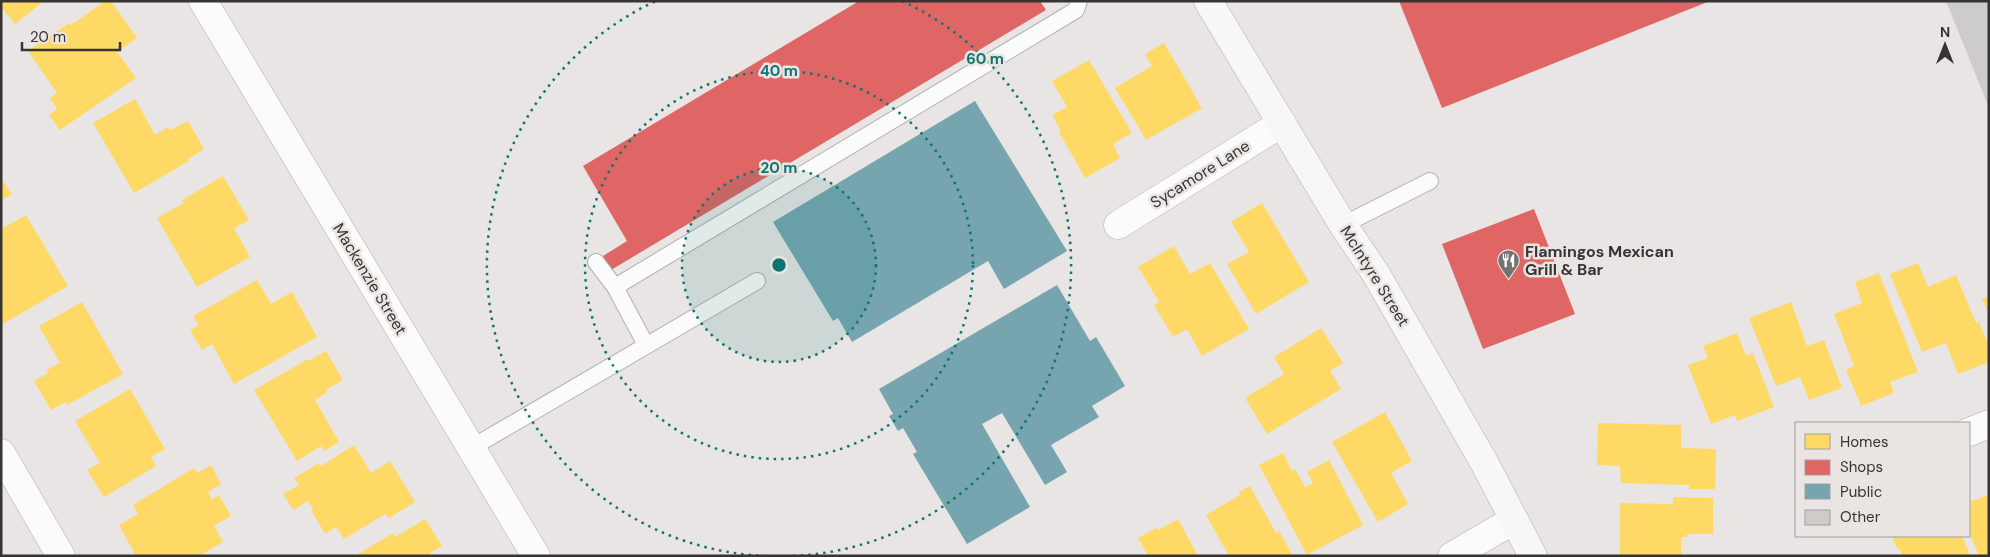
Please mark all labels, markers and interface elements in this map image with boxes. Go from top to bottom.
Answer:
scale bar [22,20,120,52]
north arrow [1920,20,1970,70]
text: N [1940,23,1950,41]
text: 20 m [30,27,66,47]
text: 60 m [966,49,1004,69]
text: 40 m [760,61,798,81]
street label: Sycamore Lane [1146,135,1254,213]
text: 20 m [761,158,797,178]
street label: Mackenzie Street [328,219,412,339]
street label: McIntyre Street [1336,222,1414,330]
place label: Flamingos Mexican Grill & Bar [1525,241,1674,280]
restaurant icon: Flamingos Mexican Grill & Bar [1497,248,1521,279]
centre of rings [770,256,788,274]
legend [1795,422,1970,537]
text: Homes [1840,432,1889,452]
text: Shops [1840,457,1883,477]
text: Public [1840,482,1882,502]
text: Other [1840,507,1881,527]

